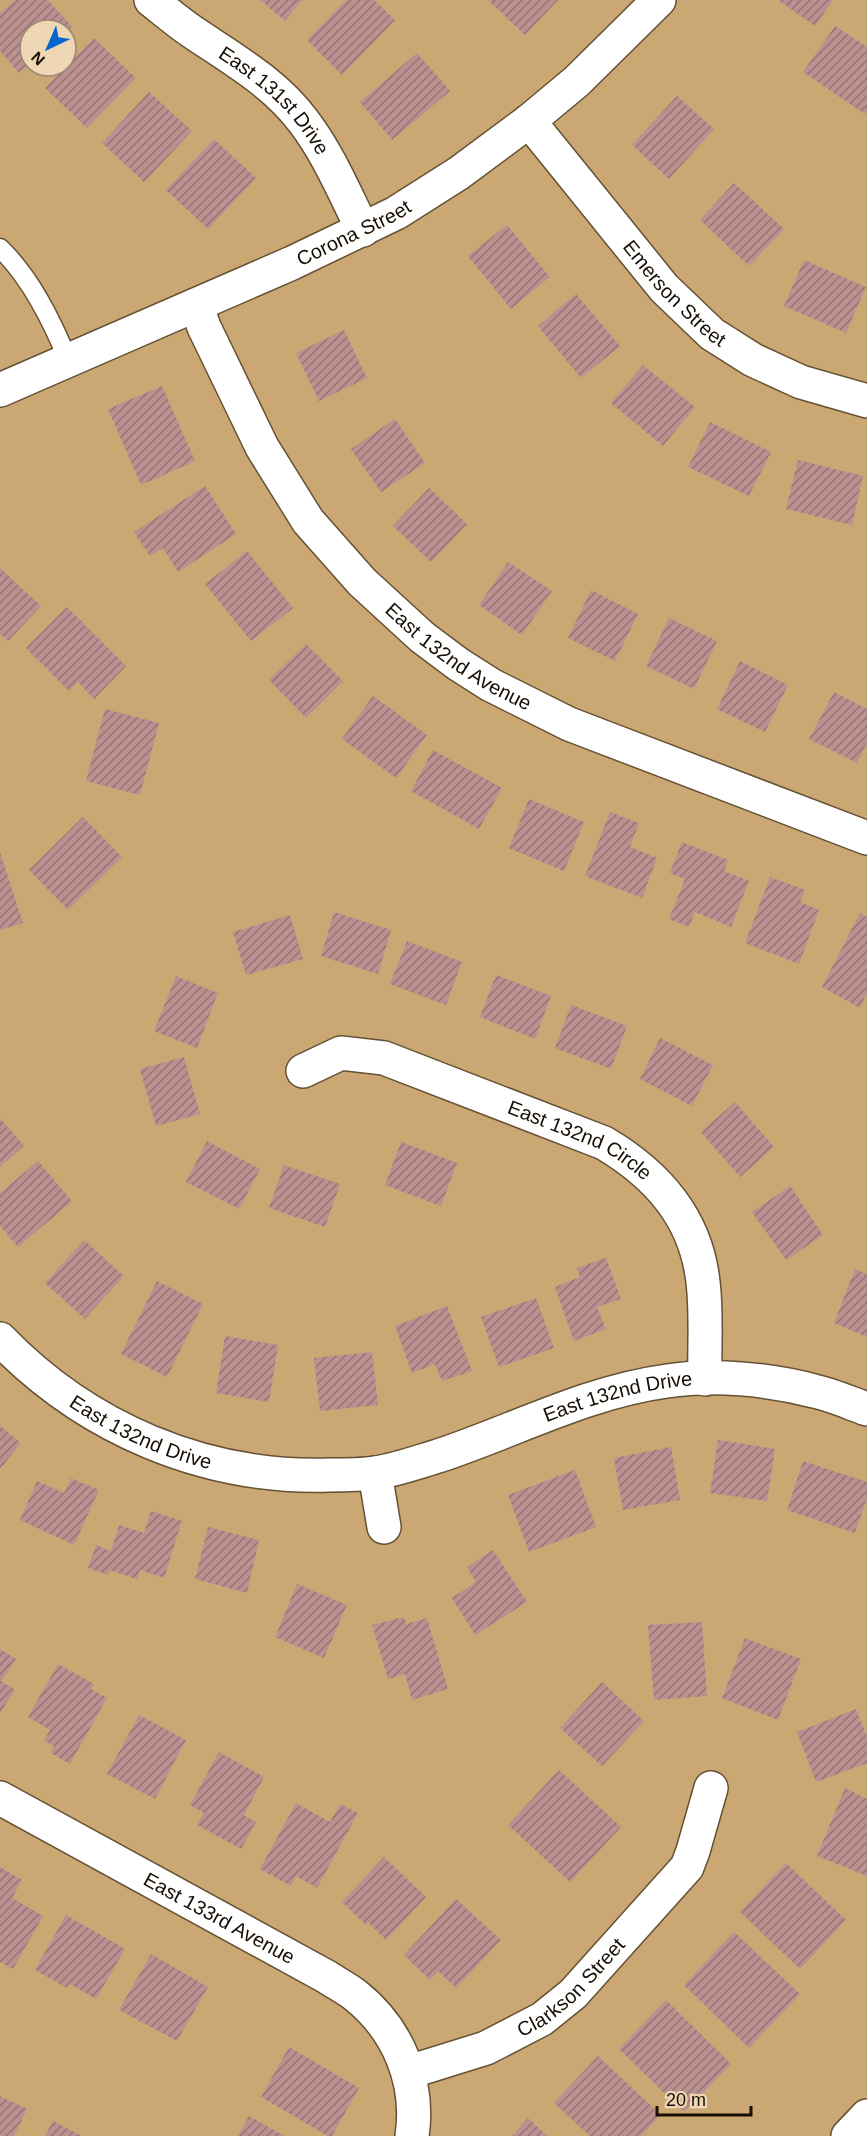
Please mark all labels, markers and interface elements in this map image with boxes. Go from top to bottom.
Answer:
north arrow [18,18,78,78]
street label: East 131st Drive [215,42,334,158]
text: N [28,48,48,69]
street label: Corona Street [293,195,415,270]
street label: Emerson Street [619,236,730,351]
street label: East 132nd Avenue [381,598,535,714]
street label: East 132nd Circle [505,1096,656,1184]
street label: East 132nd Drive [540,1367,693,1426]
street label: East 132nd Drive [66,1390,214,1473]
street label: East 133rd Avenue [140,1868,299,1968]
street label: Clarkson Street [513,1933,629,2041]
scale bar [657,2079,752,2117]
text: 20 m [666,2090,706,2110]

